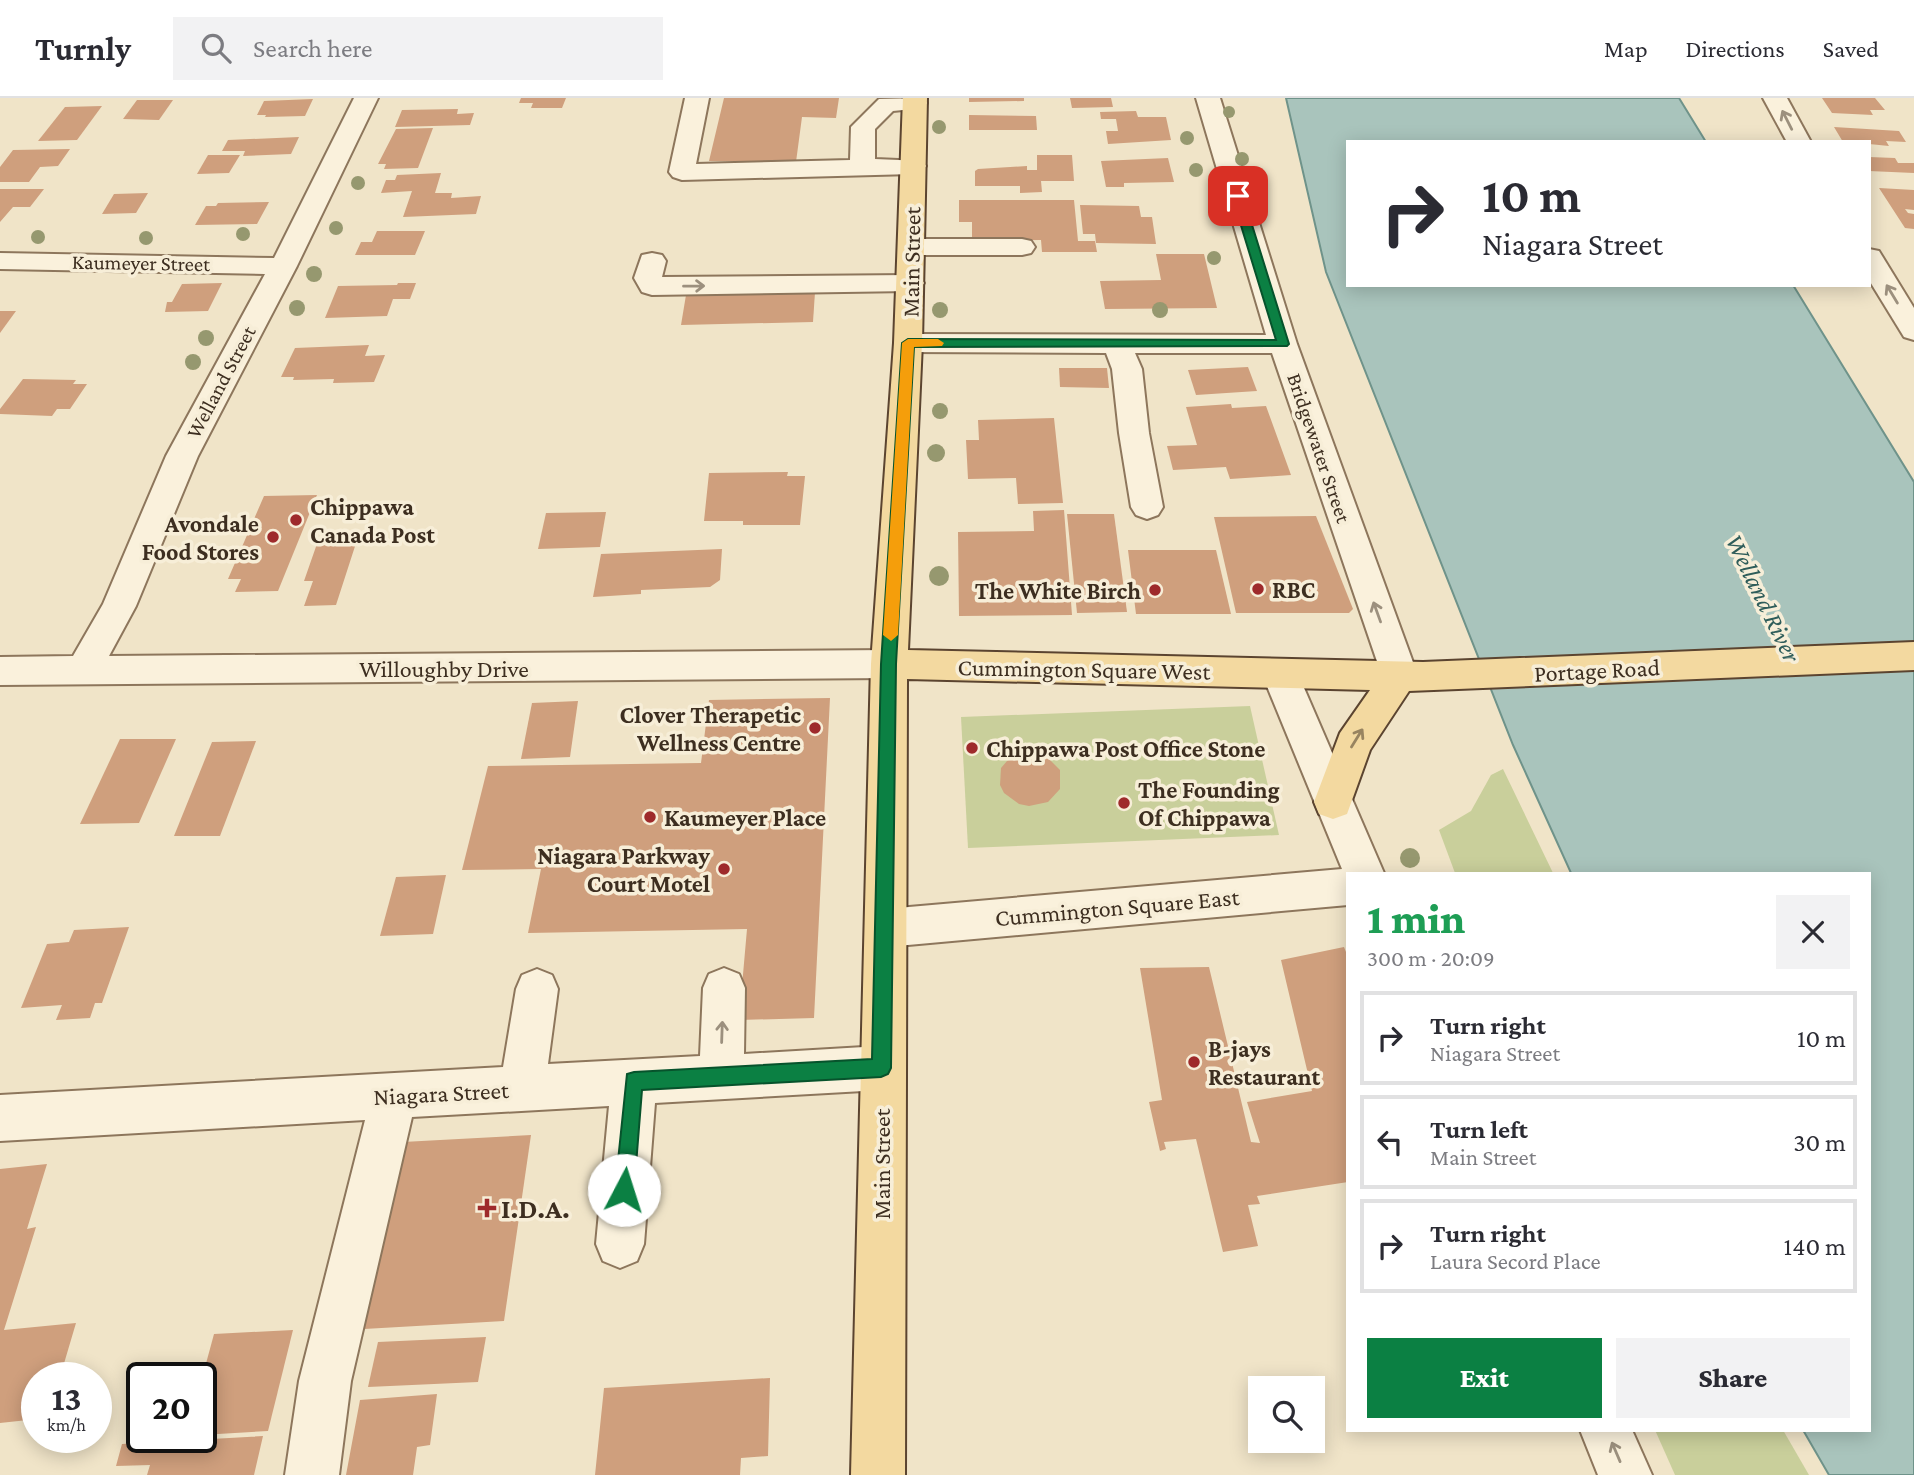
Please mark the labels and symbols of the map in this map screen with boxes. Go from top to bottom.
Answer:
one-way arrow [1779,110,1793,131]
pin [1208,166,1268,226]
street label: Main Street [897,205,925,318]
street label: Kaumeyer Street [72,250,211,276]
one-way arrow [682,279,705,292]
one-way arrow [1884,285,1898,305]
street label: Welland Street [181,321,261,442]
street label: Bridgewater Street [1282,370,1356,527]
place label: Chippawa Canada Post [310,493,435,548]
place label: Avondale Food Stores [142,510,259,565]
marker: Chippawa Canada Post [288,512,304,528]
marker: Avondale Food Stores [265,529,281,545]
water label: Welland River [1720,529,1807,668]
place label: RBC [1272,576,1316,603]
place label: The White Birch [975,577,1141,604]
marker: RBC [1250,581,1266,597]
marker: The White Birch [1147,582,1163,598]
one-way arrow [1370,601,1382,623]
street label: Cummington Square West [958,653,1212,685]
street label: Portage Road [1533,653,1661,687]
street label: Willoughby Drive [359,655,529,682]
place label: Clover Therapetic Wellness Centre [620,701,801,756]
marker: Clover Therapetic Wellness Centre [807,720,823,736]
one-way arrow [1351,729,1365,749]
place label: Chippawa Post Office Stone [986,735,1265,762]
marker: Chippawa Post Office Stone [964,740,980,756]
place label: The Founding Of Chippawa [1138,776,1280,831]
marker: The Founding Of Chippawa [1116,795,1132,811]
place label: Kaumeyer Place [664,804,826,831]
marker: Kaumeyer Place [642,809,658,825]
place label: Niagara Parkway Court Motel [537,842,710,897]
marker: Niagara Parkway Court Motel [716,861,732,877]
street label: Cummington Square East [994,883,1241,931]
one-way arrow [716,1021,729,1044]
place label: B-jays Restaurant [1208,1035,1321,1090]
marker: B-jays Restaurant [1186,1054,1202,1070]
street label: Niagara Street [373,1076,511,1110]
street label: Main Street [868,1107,895,1219]
position arrow [587,1153,661,1227]
place label: I.D.A. [501,1193,570,1224]
marker: I.D.A. [479,1200,495,1216]
speed limit sign: 20 [126,1362,217,1453]
one-way arrow [1608,1442,1621,1464]

